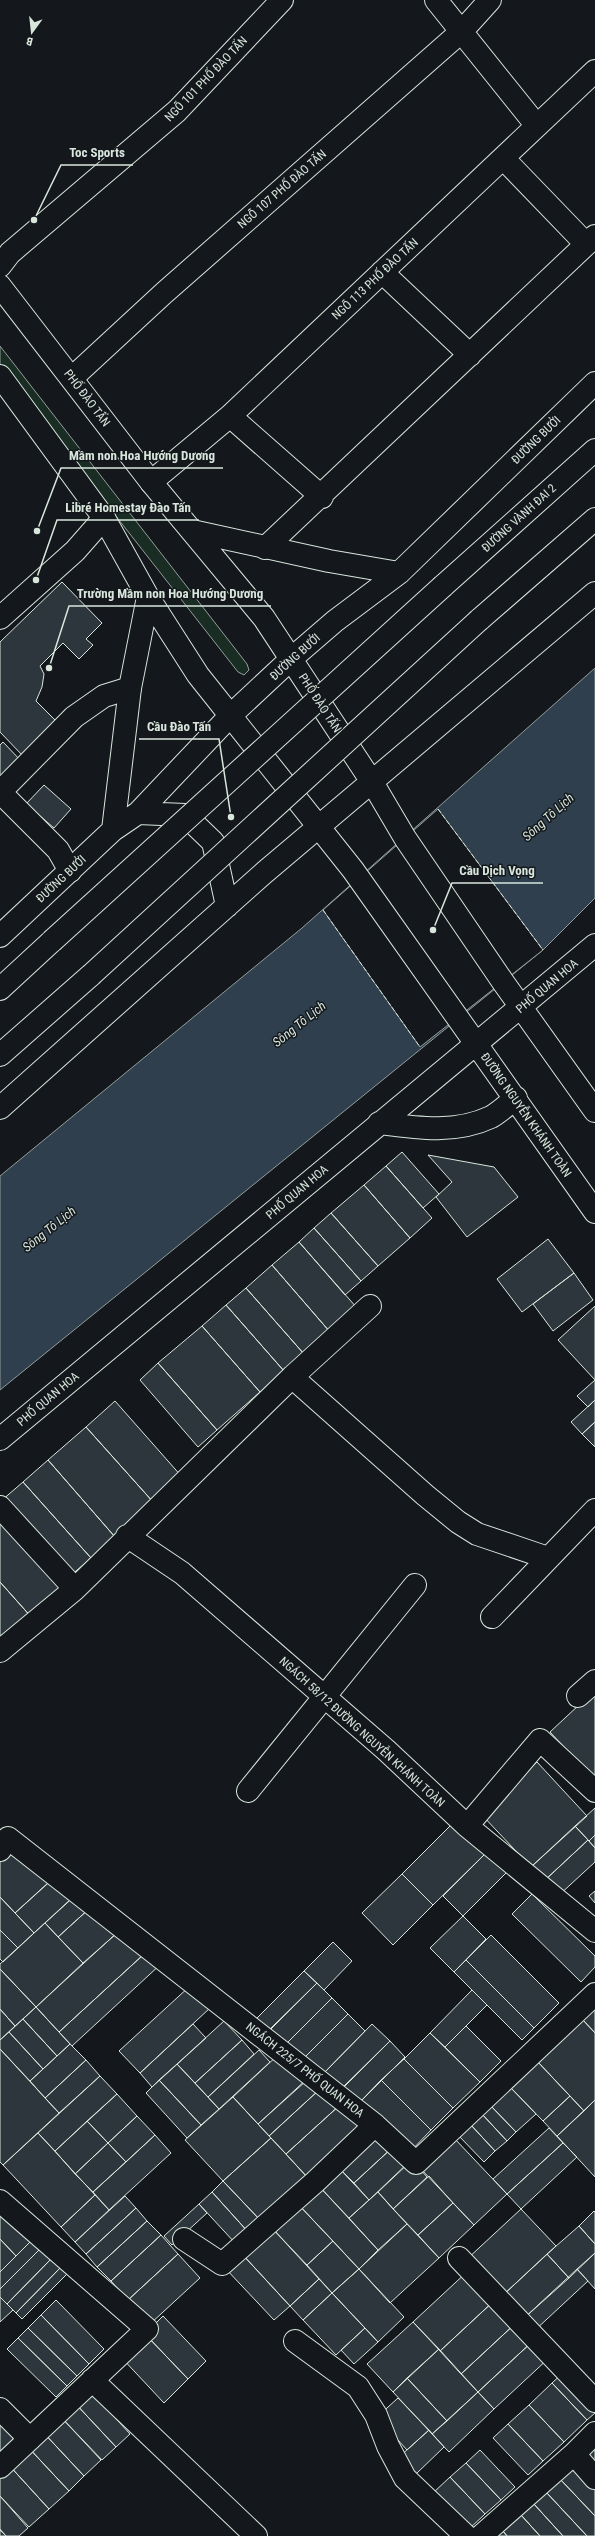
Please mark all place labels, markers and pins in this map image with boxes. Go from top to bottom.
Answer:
callout: Toc Sports [61,140,133,165]
callout: Mầm non Hoa Hướng Dương [61,443,223,468]
callout: Libré Homestay Đào Tấn [57,495,199,520]
callout: Trường Mầm non Hoa Hướng Dương [69,581,271,606]
callout: Cầu Đào Tấn [139,714,219,739]
callout: Cầu Dịch Vọng [452,858,543,883]

